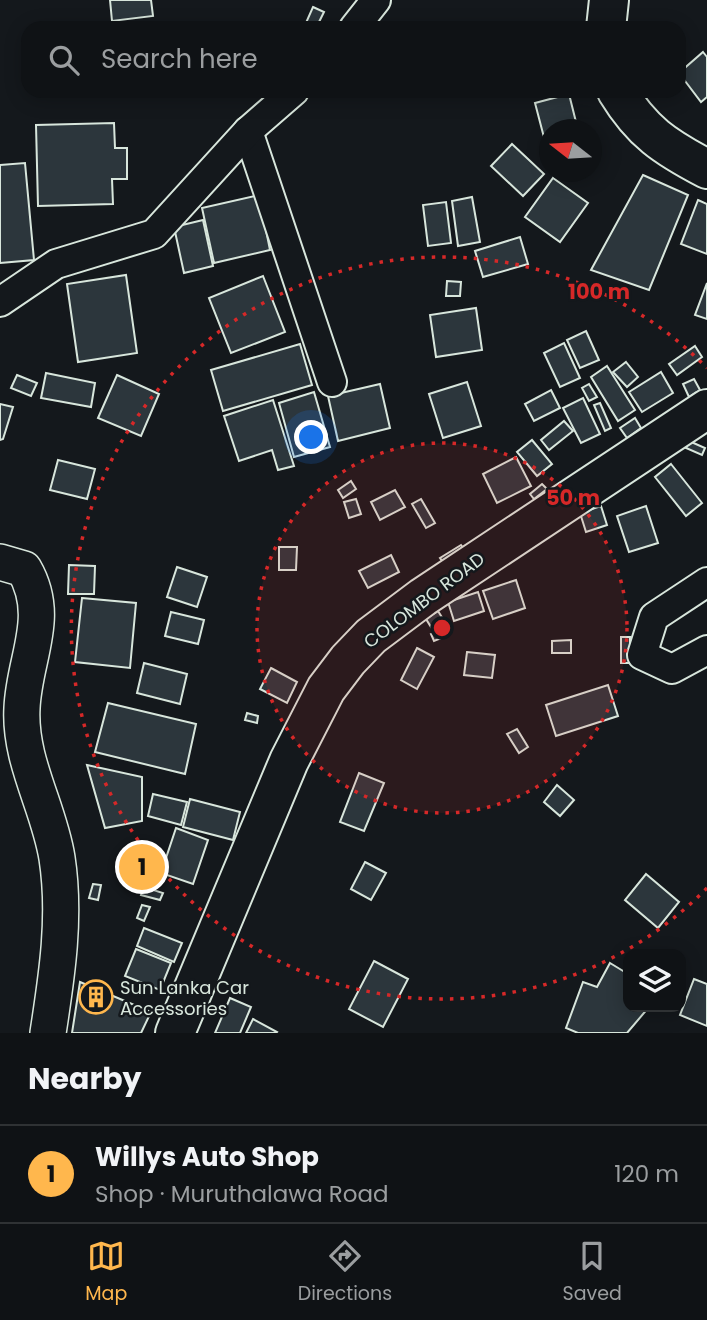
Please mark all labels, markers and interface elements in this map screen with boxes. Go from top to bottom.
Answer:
search box [21,21,686,98]
icon: search [45,41,83,79]
text: Search here [101,41,258,77]
north arrow [539,119,602,182]
text: 100 m [568,277,630,306]
your location [294,420,328,454]
text: 50 m [546,483,600,512]
street label: COLOMBO ROAD [358,546,490,654]
centre of rings [430,616,454,640]
pin: 1 [119,841,165,893]
map controls [623,949,686,1012]
button: layers [623,949,686,1012]
place label: Sun Lanka Car Accessories [120,975,249,1021]
building icon: Sun Lanka Car Accessories [77,978,115,1016]
text: Nearby [28,1057,142,1100]
text: Willys Auto Shop [95,1139,319,1175]
text: 1 [47,1158,55,1190]
text: 120 m [614,1158,679,1190]
text: Shop · Muruthalawa Road [95,1178,389,1210]
tab: Map [85,1237,127,1308]
tab: Directions [298,1237,392,1308]
tab: Saved [563,1237,622,1308]

